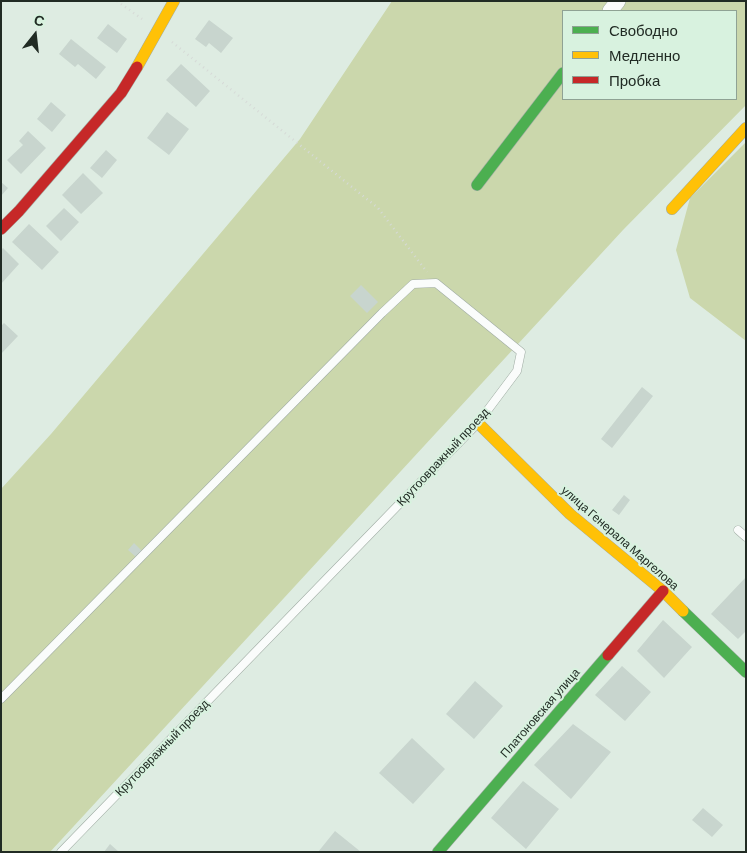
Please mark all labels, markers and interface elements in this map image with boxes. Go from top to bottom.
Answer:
north arrow [10,10,60,60]
legend [562,10,737,100]
text: С [32,11,46,30]
text: Свободно [609,21,678,39]
text: Медленно [609,46,680,64]
text: Пробка [609,71,660,89]
street label: Крутоовражный проезд [394,405,492,509]
street label: улица Генерала Маргелова [558,483,682,593]
street label: Платоновская улица [497,665,583,761]
street label: Крутоовражный проезд [112,697,212,799]

